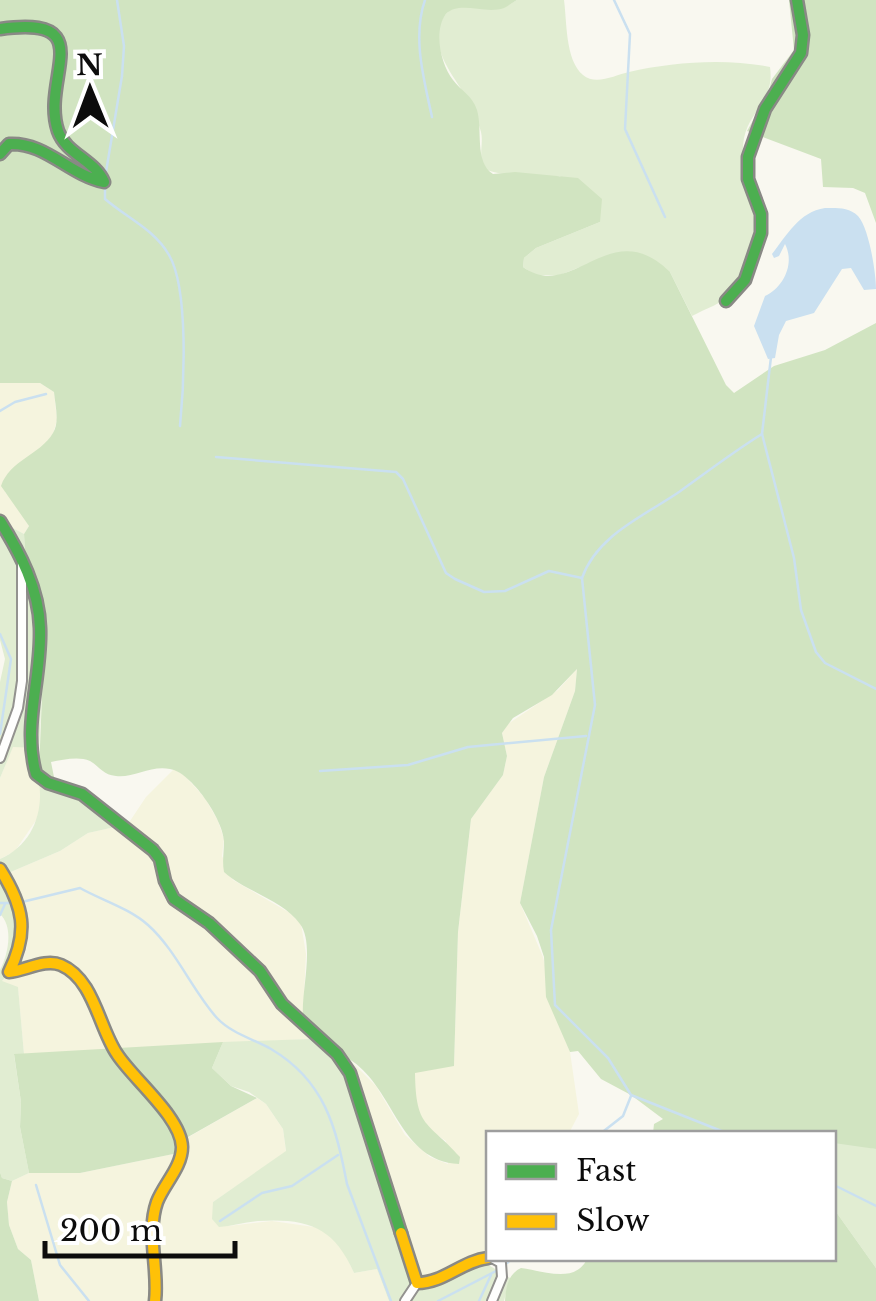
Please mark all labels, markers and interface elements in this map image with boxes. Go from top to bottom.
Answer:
north arrow [40,40,140,140]
text: N [76,48,103,83]
legend [486,1131,836,1261]
text: Fast [576,1152,637,1189]
scale bar [45,1196,235,1258]
text: Slow [576,1202,650,1239]
text: 200 m [60,1212,162,1249]

